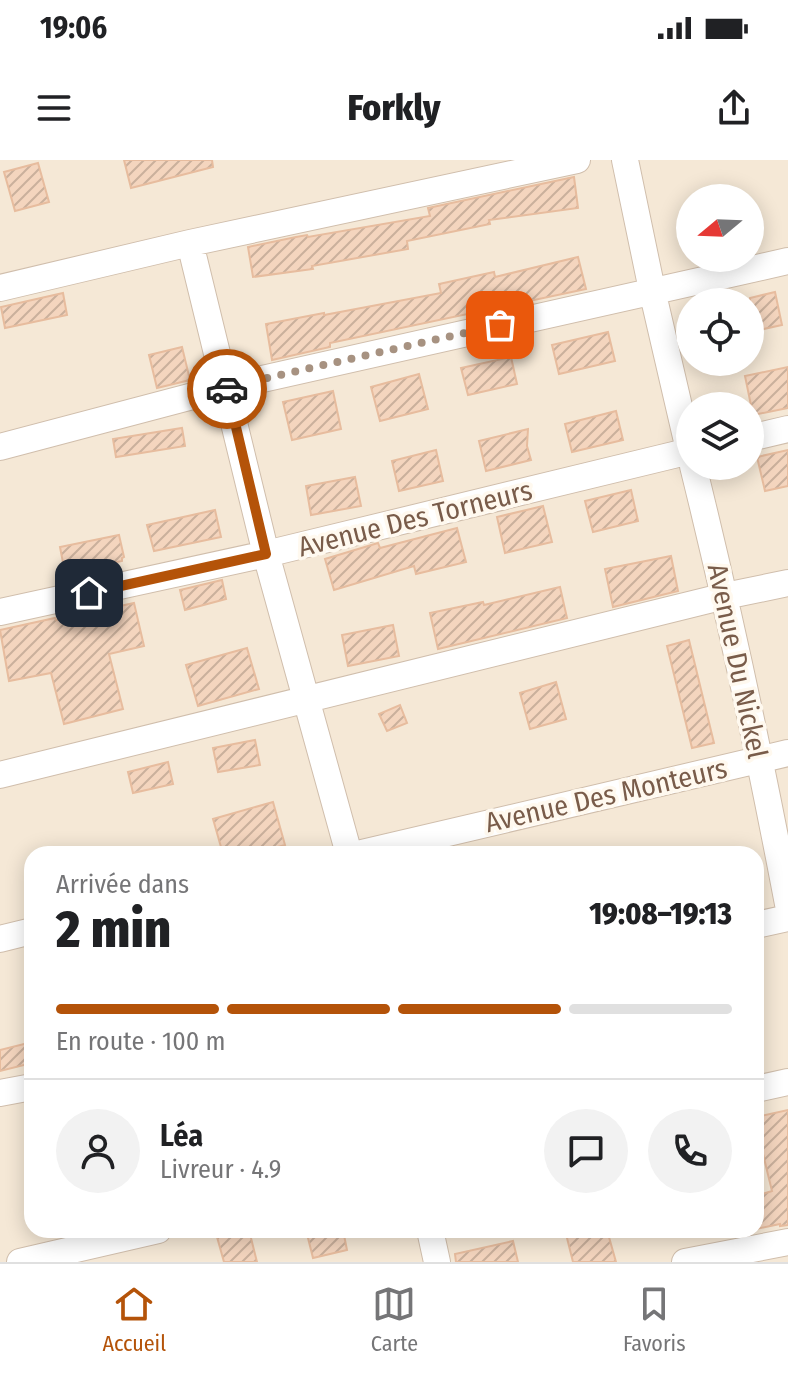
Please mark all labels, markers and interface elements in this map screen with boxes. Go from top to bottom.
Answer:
text: 19:06 [40,10,107,46]
icon: menu [32,86,76,130]
text: Forkly [347,86,441,130]
icon: share [712,86,756,130]
north arrow [676,184,764,272]
map controls [676,184,764,480]
button: locate [676,288,764,376]
pin [466,291,534,359]
icon: bag [478,303,522,347]
courier [187,349,267,429]
icon: car [205,367,249,411]
button: layers [676,392,764,480]
street label: Avenue Des Torneurs [295,473,535,564]
pin [55,559,123,627]
street label: Avenue Du Nickel [701,561,774,762]
icon: home [67,571,111,615]
street label: Avenue Des Monteurs [482,752,730,839]
text: Arrivée dans [56,869,189,900]
text: 19:08–19:13 [589,896,732,932]
text: 2 min [56,898,171,961]
text: En route · 100 m [56,1026,225,1057]
button: person [56,1109,140,1193]
button: chat [544,1109,628,1193]
button: phone [648,1109,732,1193]
text: Léa [160,1118,203,1154]
text: Livreur · 4.9 [160,1154,281,1185]
tab: Accueil [102,1282,166,1357]
tab: Carte [371,1282,418,1357]
tab: Favoris [623,1282,686,1357]

